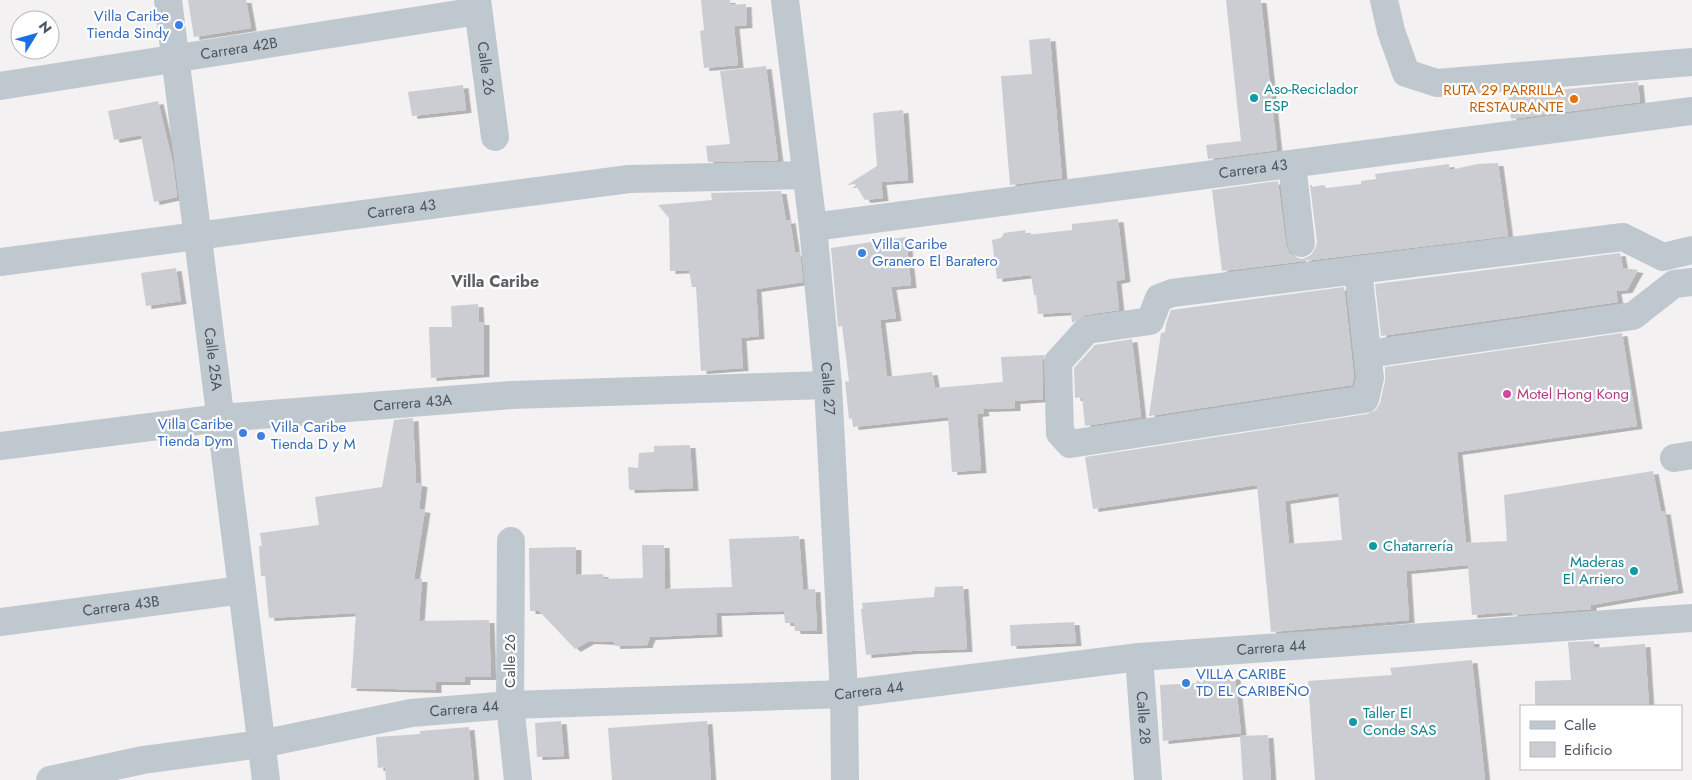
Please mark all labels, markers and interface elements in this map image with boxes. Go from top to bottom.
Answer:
place label: Villa Caribe Tienda Sindy [87,5,169,44]
north arrow [10,10,60,60]
text: N [34,17,57,38]
marker: Villa Caribe Tienda Sindy [173,19,185,31]
street label: Carrera 42B [199,32,279,65]
street label: Calle 26 [472,40,500,97]
place label: Aso-Reciclador ESP [1264,78,1359,117]
place label: RUTA 29 PARRILLA RESTAURANTE [1443,79,1564,118]
marker: Aso-Reciclador ESP [1248,92,1260,104]
marker: RUTA 29 PARRILLA RESTAURANTE [1568,93,1580,105]
street label: Carrera 43 [1217,153,1289,184]
street label: Carrera 43 [366,194,437,224]
place label: Villa Caribe Granero El Baratero [872,233,998,272]
marker: Villa Caribe Granero El Baratero [856,247,868,259]
district label: Villa Caribe [450,270,539,293]
street label: Calle 25A [198,326,228,392]
street label: Calle 27 [815,361,841,416]
place label: Motel Hong Kong [1517,383,1629,405]
marker: Motel Hong Kong [1501,388,1513,400]
street label: Carrera 43A [372,389,453,417]
place label: Villa Caribe Tienda Dym [158,413,233,452]
place label: Villa Caribe Tienda D y M [271,416,356,455]
marker: Villa Caribe Tienda Dym [237,427,249,439]
marker: Villa Caribe Tienda D y M [255,430,267,442]
place label: Chatarrería [1383,535,1453,557]
marker: Chatarrería [1367,540,1379,552]
place label: Maderas El Arriero [1563,551,1624,590]
marker: Maderas El Arriero [1628,565,1640,577]
street label: Carrera 43B [81,590,161,622]
street label: Calle 26 [499,634,521,688]
street label: Carrera 44 [1236,634,1307,661]
place label: VILLA CARIBE TD EL CARIBEÑO [1196,663,1309,702]
street label: Carrera 44 [834,676,905,705]
marker: VILLA CARIBE TD EL CARIBEÑO [1180,677,1192,689]
street label: Calle 28 [1131,690,1156,745]
street label: Carrera 44 [429,695,500,722]
place label: Taller El Conde SAS [1363,702,1436,741]
legend [1520,705,1682,770]
text: Calle [1564,714,1596,736]
marker: Taller El Conde SAS [1347,716,1359,728]
text: Edificio [1564,739,1612,761]

